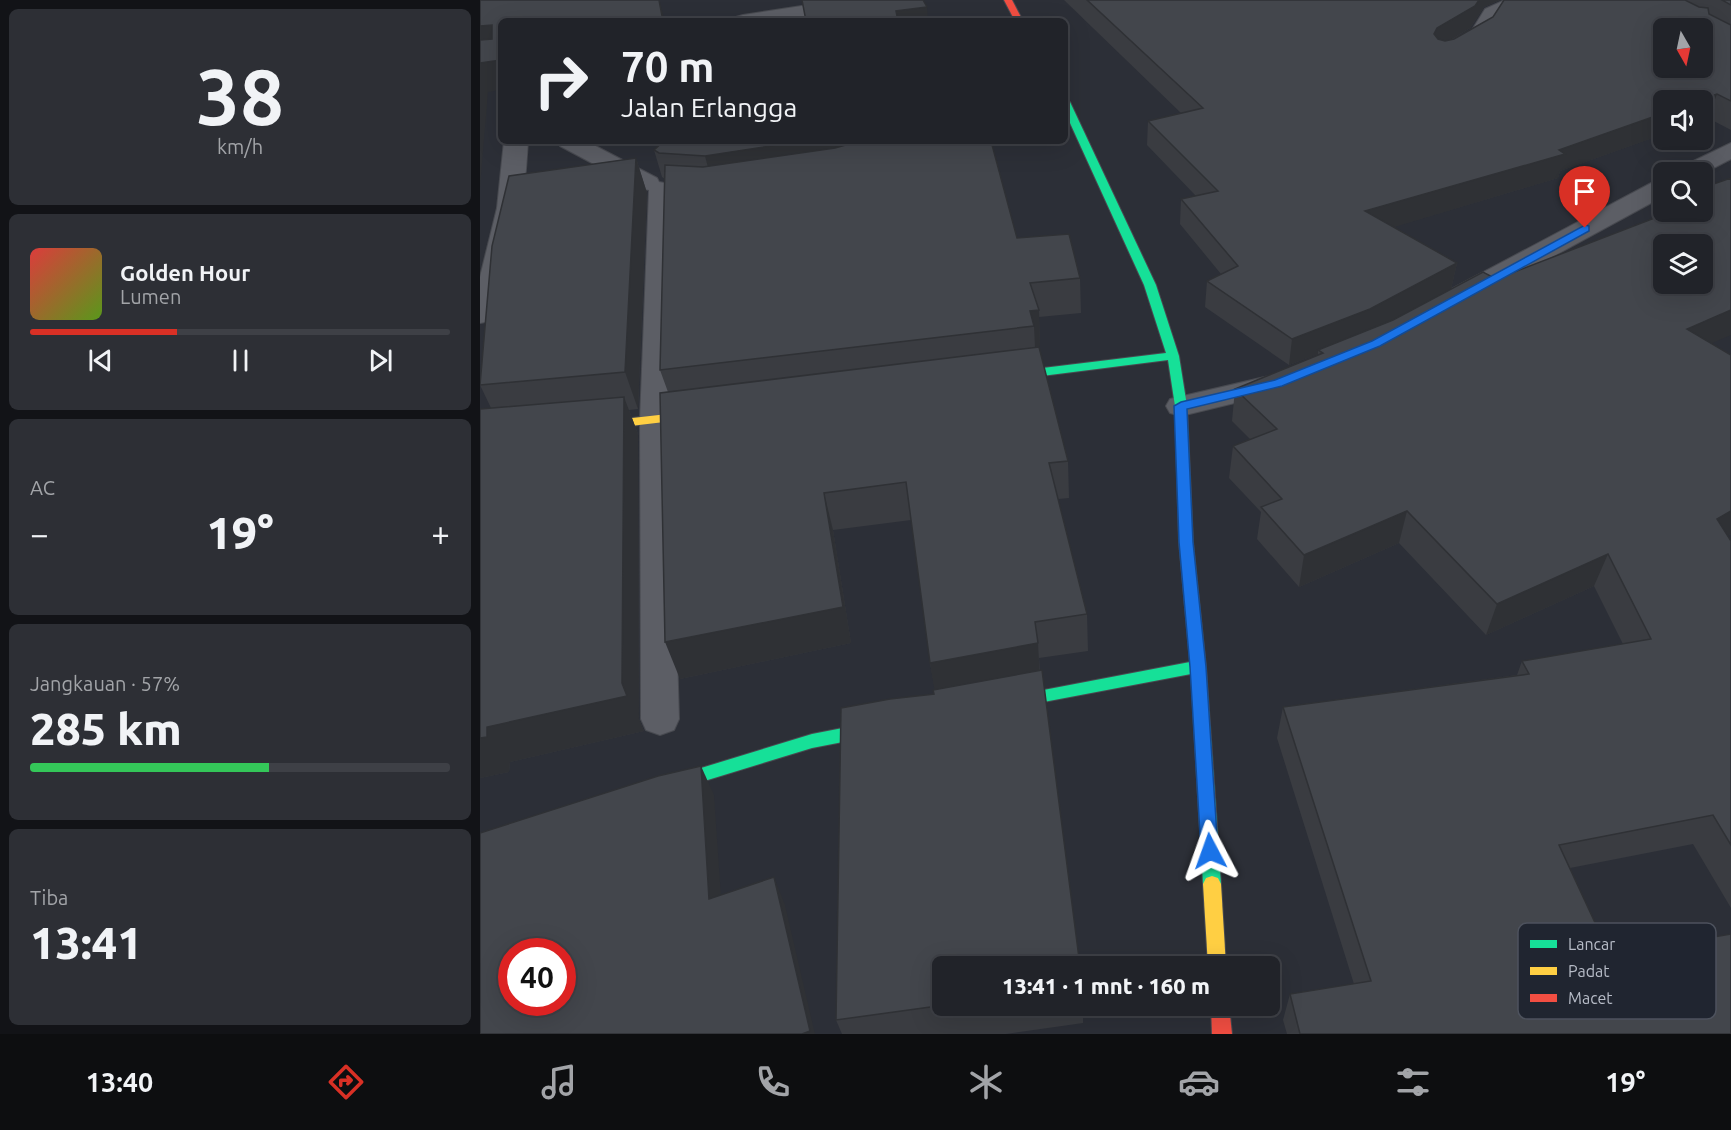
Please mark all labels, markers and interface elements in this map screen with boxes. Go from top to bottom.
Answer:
north arrow [1653,18,1713,78]
map controls [1653,18,1713,294]
icon: right [522,42,600,120]
text: 70 m [621,43,715,90]
text: 38 [196,52,284,140]
button: sound [1653,90,1713,150]
text: Jalan Erlangga [621,92,798,122]
text: km/h [217,135,263,158]
button: search [1653,162,1713,222]
pin [1559,166,1610,228]
icon: arrive [1568,175,1601,208]
button: layers [1653,234,1713,294]
text: Golden Hour [120,260,250,285]
text: Lumen [120,285,181,308]
icon: previous [84,344,117,377]
icon: pause [224,344,257,377]
icon: next [364,344,397,377]
text: AC [30,476,55,499]
text: 19° [206,507,274,558]
text: − [30,515,49,552]
text: + [431,515,450,552]
text: Jangkauan · 57% [30,672,180,695]
text: 285 km [30,703,182,754]
position arrow [1178,819,1242,883]
text: Tiba [30,886,68,909]
text: 13:41 [30,917,143,968]
legend [1518,923,1716,1019]
text: Lancar [1568,935,1615,953]
speed limit sign: 40 [498,938,576,1016]
text: Padat [1568,962,1610,980]
text: 13:41 · 1 mnt · 160 m [1002,973,1210,998]
text: Macet [1568,989,1613,1007]
icon: directions [325,1061,367,1103]
icon: music [538,1061,580,1103]
icon: phone [752,1061,794,1103]
icon: climate [965,1061,1007,1103]
icon: car [1178,1061,1220,1103]
icon: filters [1392,1061,1434,1103]
text: 13:40 [86,1067,153,1097]
text: 19° [1605,1067,1645,1097]

